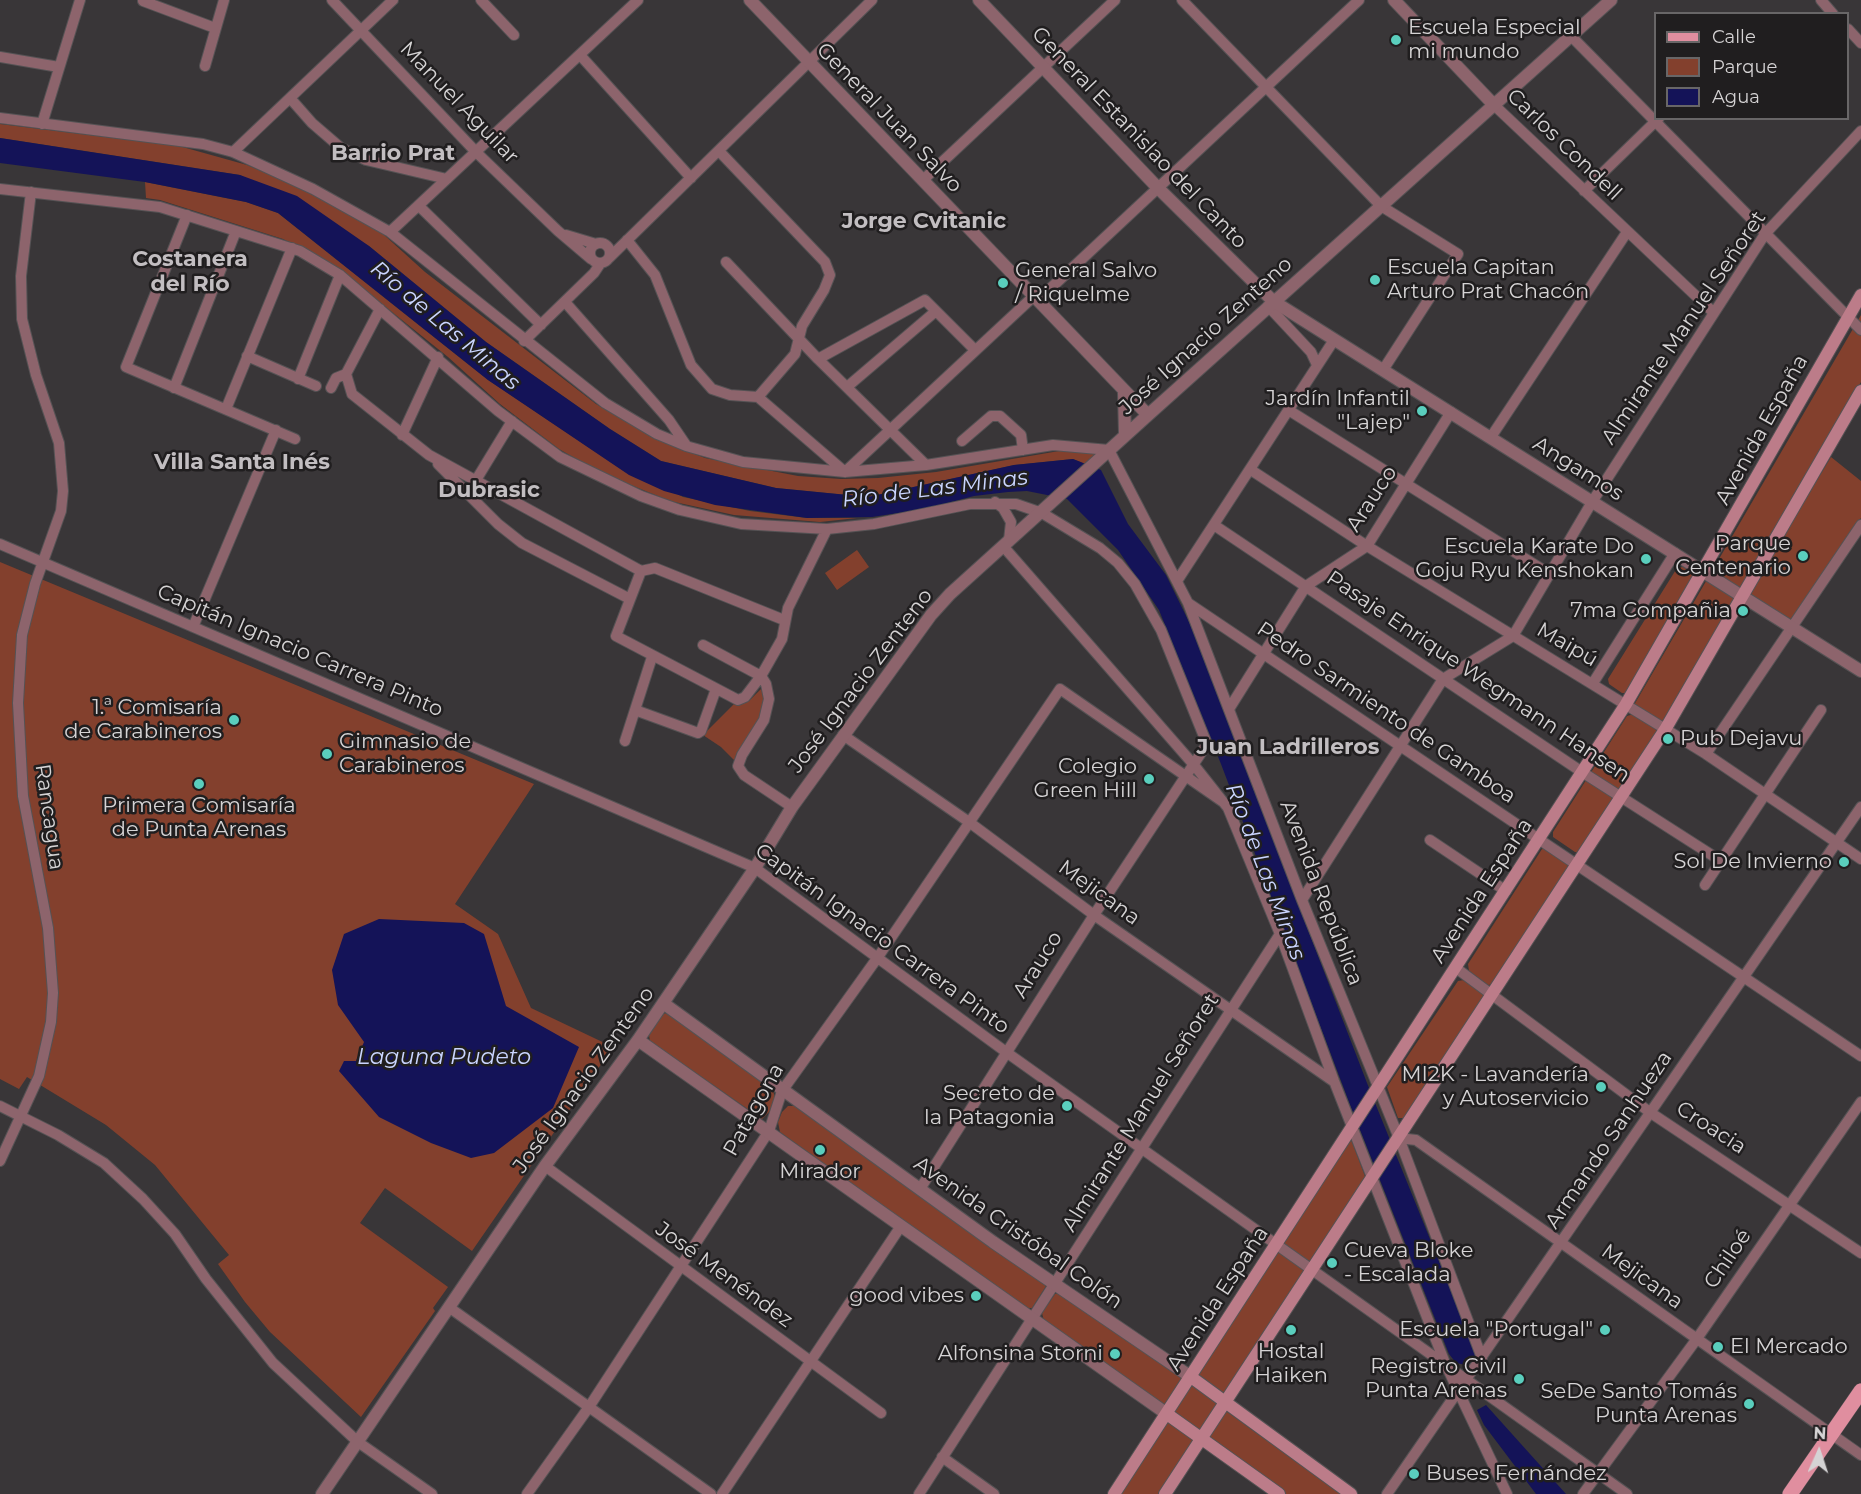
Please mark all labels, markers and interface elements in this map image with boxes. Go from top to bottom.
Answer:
legend [1654,12,1849,120]
place label: Escuela Especial mi mundo [1408,15,1581,65]
street label: General Estanislao del Canto [1026,22,1252,254]
text: Calle [1712,26,1756,48]
marker: Escuela Especial mi mundo [1389,33,1403,47]
street label: Manuel Aguilar [394,37,524,169]
street label: General Juan Salvo [811,38,967,198]
text: Parque [1712,56,1777,78]
street label: Carlos Condell [1501,84,1627,206]
text: Agua [1712,86,1760,108]
district label: Barrio Prat [331,141,455,167]
street label: Almirante Manuel Señoret [1596,207,1772,449]
district label: Jorge Cvitanic [842,209,1006,235]
district label: Costanera del Río [132,247,248,298]
street label: José Ignacio Zenteno [1114,252,1298,420]
place label: Escuela Capitan Arturo Prat Chacón [1387,255,1589,305]
water label: Río de Las Minas [365,256,525,396]
place label: General Salvo / Riquelme [1015,258,1157,308]
marker: Escuela Capitan Arturo Prat Chacón [1368,273,1382,287]
marker: General Salvo / Riquelme [996,276,1010,290]
street label: Avenida España [1710,351,1814,509]
place label: Jardín Infantil "Lajep" [1265,386,1410,436]
marker: Jardín Infantil "Lajep" [1415,404,1429,418]
street label: Angamos [1528,431,1628,507]
district label: Villa Santa Inés [154,450,330,476]
street label: Arauco [1341,461,1403,537]
water label: Río de Las Minas [841,465,1029,513]
district label: Dubrasic [438,478,540,504]
place label: Parque Centenario [1675,531,1791,581]
place label: Escuela Karate Do Goju Ryu Kenshokan [1415,534,1634,584]
marker: Parque Centenario [1796,549,1810,563]
marker: Escuela Karate Do Goju Ryu Kenshokan [1639,552,1653,566]
street label: Pasaje Enrique Wegmann Hansen [1321,566,1635,788]
street label: Capitán Ignacio Carrera Pinto [153,579,447,723]
street label: José Ignacio Zenteno [784,584,938,778]
place label: 7ma Compañia [1570,598,1731,624]
marker: 7ma Compañia [1736,604,1750,618]
street label: Pedro Sarmiento de Gamboa [1252,617,1520,809]
street label: Maipú [1532,617,1602,673]
place label: 1.ª Comisaría de Carabineros [64,695,222,745]
marker: 1.ª Comisaría de Carabineros [227,713,241,727]
place label: Pub Dejavu [1680,726,1802,752]
place label: Gimnasio de Carabineros [339,729,471,779]
marker: Pub Dejavu [1661,732,1675,746]
district label: Juan Ladrilleros [1197,735,1379,761]
marker: Gimnasio de Carabineros [320,747,334,761]
place label: Colegio Green Hill [1034,754,1137,804]
street label: Rancagua [29,762,69,872]
marker: Colegio Green Hill [1142,772,1156,786]
marker: Primera Comisaría de Punta Arenas [192,777,206,791]
water label: Río de Las Minas [1219,780,1311,964]
place label: Primera Comisaría de Punta Arenas [102,793,296,843]
street label: Avenida República [1274,797,1368,989]
street label: Avenida España [1426,814,1538,968]
street label: Capitán Ignacio Carrera Pinto [750,838,1014,1040]
place label: Sol De Invierno [1674,849,1832,875]
street label: Mejicana [1053,855,1145,931]
marker: Sol De Invierno [1837,855,1851,869]
street label: Arauco [1008,927,1068,1003]
street label: José Ignacio Zenteno [508,982,660,1178]
street label: Almirante Manuel Señoret [1057,989,1225,1237]
water label: Laguna Pudeto [357,1045,531,1071]
street label: Armando Sanhueza [1540,1046,1678,1234]
street label: Patagona [718,1059,790,1161]
place label: MI2K - Lavandería y Autoservicio [1401,1062,1589,1112]
marker: MI2K - Lavandería y Autoservicio [1594,1080,1608,1094]
place label: Secreto de la Patagonia [924,1081,1055,1131]
street label: Croacia [1671,1096,1751,1160]
marker: Secreto de la Patagonia [1060,1099,1074,1113]
marker: Mirador [813,1143,827,1157]
street label: Avenida Cristóbal Colón [909,1151,1127,1315]
place label: Mirador [779,1159,861,1185]
street label: José Menéndez [650,1217,798,1333]
street label: Avenida España [1162,1222,1274,1376]
street label: Chiloé [1699,1224,1757,1294]
place label: Cueva Bloke - Escalada [1344,1238,1473,1288]
street label: Mejicana [1596,1239,1688,1315]
marker: Cueva Bloke - Escalada [1325,1256,1339,1270]
place label: good vibes [849,1283,964,1309]
marker: good vibes [969,1289,983,1303]
place label: Escuela "Portugal" [1399,1317,1593,1343]
marker: Hostal Haiken [1284,1323,1298,1337]
marker: Escuela "Portugal" [1598,1323,1612,1337]
place label: El Mercado [1730,1334,1848,1360]
place label: Hostal Haiken [1254,1339,1328,1389]
marker: El Mercado [1711,1340,1725,1354]
place label: Alfonsina Storni [938,1341,1103,1367]
marker: Alfonsina Storni [1108,1347,1122,1361]
place label: Registro Civil Punta Arenas [1365,1354,1507,1404]
marker: Registro Civil Punta Arenas [1512,1372,1526,1386]
place label: SeDe Santo Tomás Punta Arenas [1541,1379,1737,1429]
marker: SeDe Santo Tomás Punta Arenas [1742,1397,1756,1411]
north arrow [1789,1422,1849,1482]
text: N [1813,1424,1827,1443]
place label: Buses Fernández [1426,1461,1607,1487]
marker: Buses Fernández [1407,1467,1421,1481]

